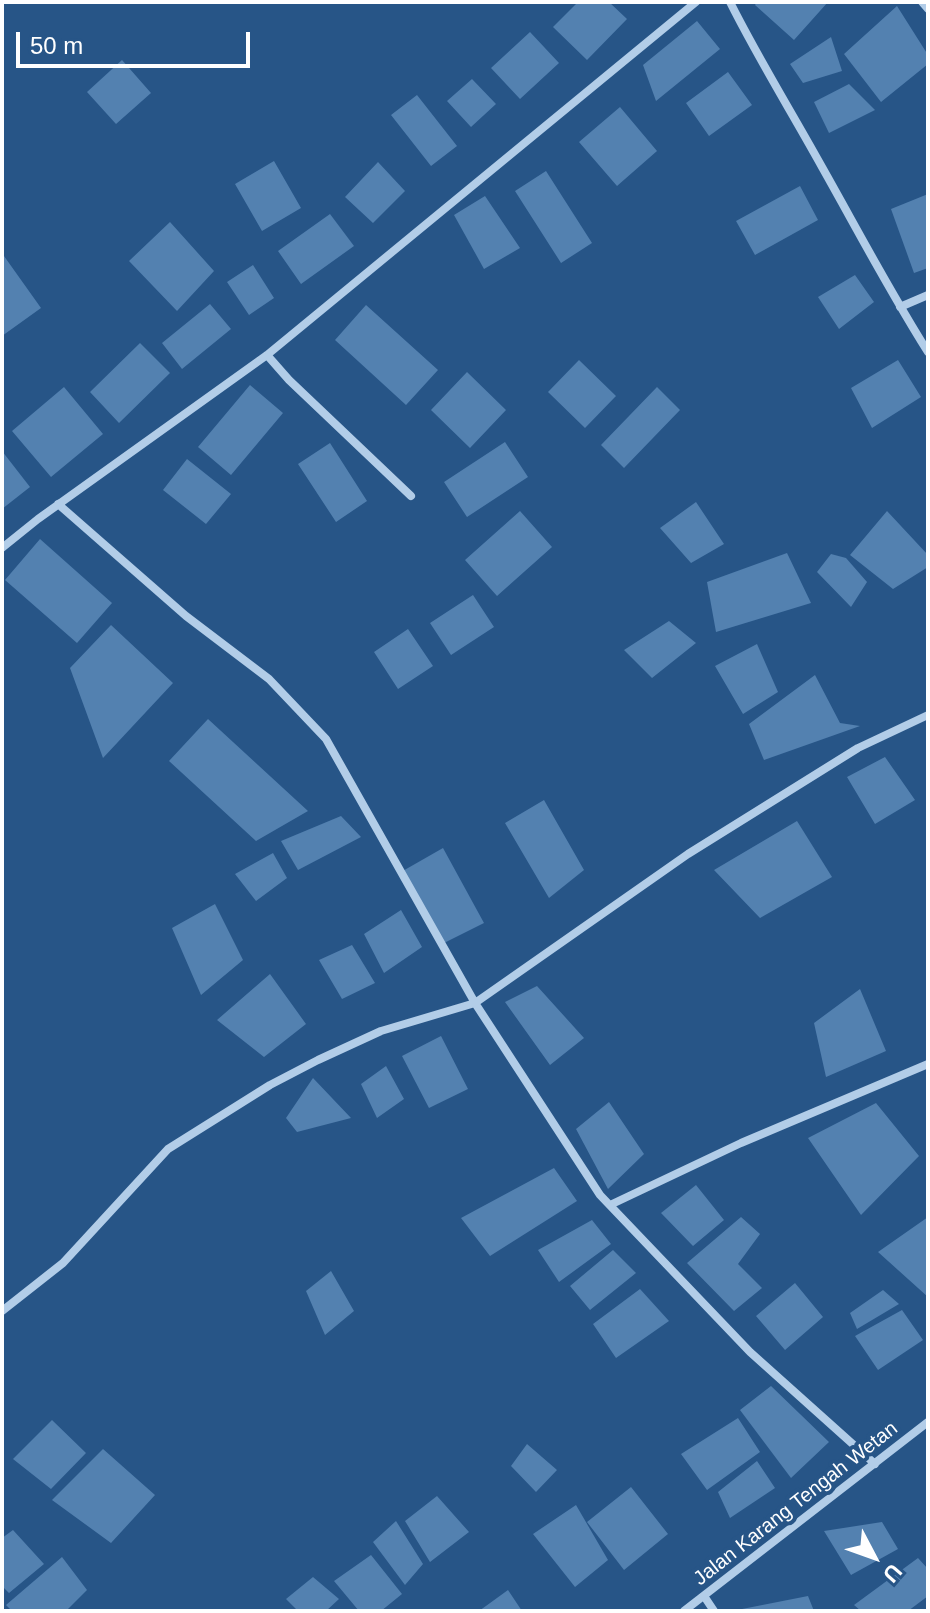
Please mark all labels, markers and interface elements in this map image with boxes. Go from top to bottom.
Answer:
scale bar [20,16,254,66]
text: 50 m [30,32,83,59]
street label: Jalan Karang Tengah Wetan [689,1417,903,1591]
north arrow [834,1517,914,1597]
text: U [878,1559,907,1587]

